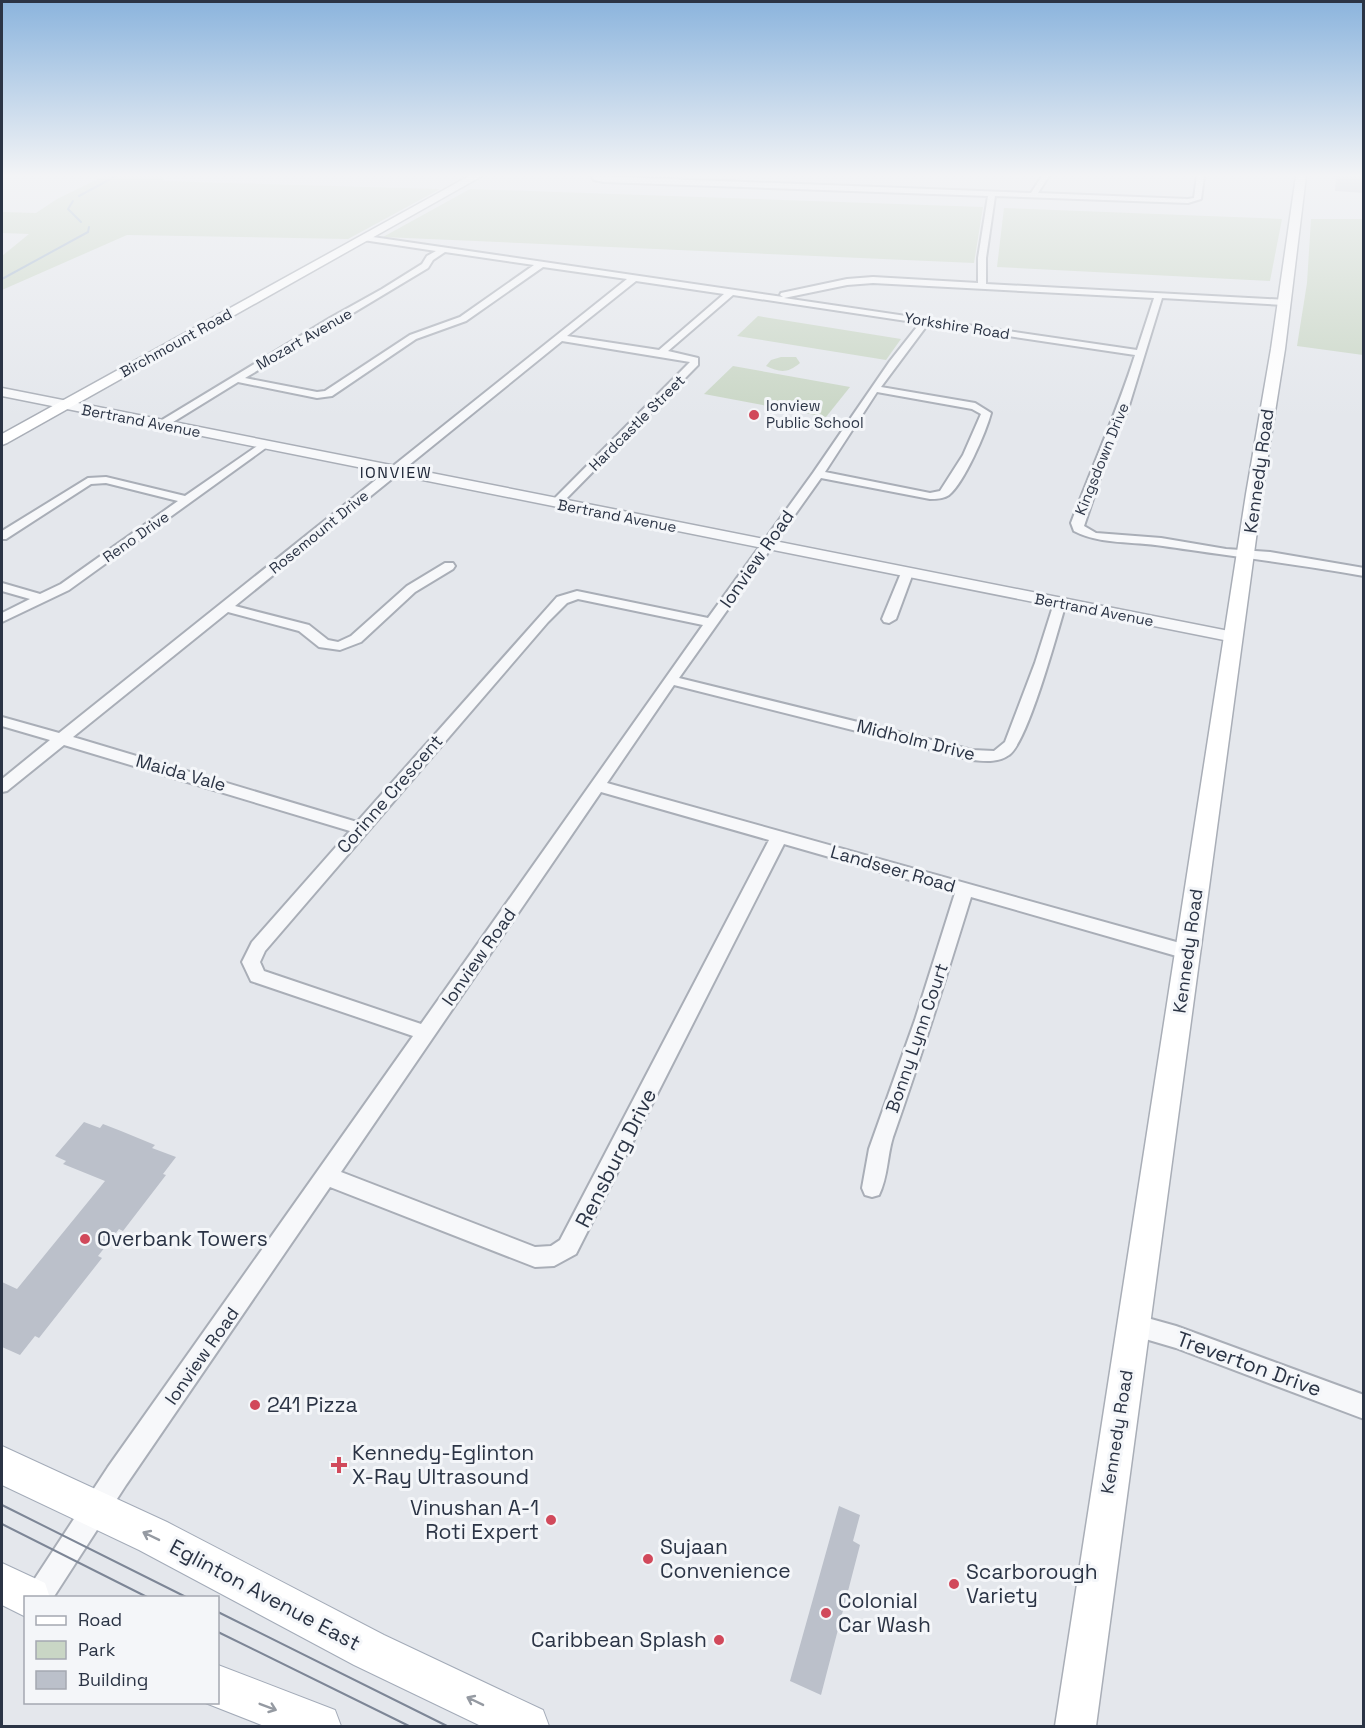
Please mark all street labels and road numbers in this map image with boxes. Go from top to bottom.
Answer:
street label: Mozart Avenue [252,303,355,374]
street label: Birchmount Road [116,304,235,381]
street label: Yorkshire Road [903,308,1011,343]
street label: Hardcastle Street [585,371,689,475]
street label: Bertrand Avenue [80,400,202,441]
street label: Kingsdown Drive [1070,400,1133,518]
street label: Kennedy Road [1238,407,1279,535]
street label: Rosemount Drive [265,486,372,578]
street label: Bertrand Avenue [556,495,678,536]
street label: Ionview Road [714,505,799,612]
street label: Reno Drive [99,507,173,566]
street label: Bertrand Avenue [1033,589,1155,630]
street label: Midholm Drive [854,714,978,765]
street label: Corinne Crescent [332,730,447,858]
street label: Maida Vale [133,749,229,796]
street label: Landseer Road [828,840,958,897]
street label: Kennedy Road [1167,887,1208,1015]
street label: Ionview Road [436,903,521,1010]
street label: Bonny Lynn Court [880,960,953,1116]
street label: Rensburg Drive [569,1084,662,1232]
street label: Ionview Road [159,1302,244,1409]
street label: Treverton Drive [1173,1325,1325,1402]
street label: Kennedy Road [1095,1368,1138,1496]
street label: Eglinton Avenue East [165,1533,365,1656]

